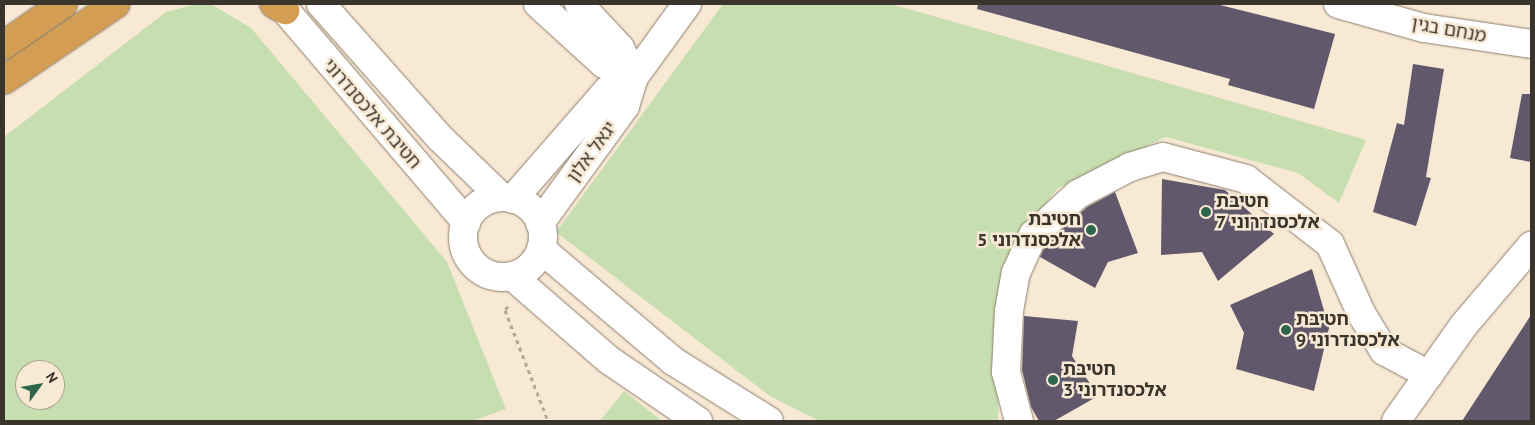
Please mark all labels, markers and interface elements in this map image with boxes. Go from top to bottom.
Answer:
street label: מנחם בגין [1410,13,1488,47]
street label: חטיבת אלכסנדרוני [318,55,426,173]
street label: יגאל אלון [563,118,621,186]
place label: חטיבת אלכסנדרוני 7 [1216,191,1320,233]
marker: חטיבת אלכסנדרוני 7 [1200,206,1212,218]
place label: חטיבת אלכסנדרוני 5 [977,209,1081,252]
marker: חטיבת אלכסנדרוני 5 [1085,224,1097,236]
place label: חטיבת אלכסנדרוני 9 [1296,309,1400,352]
marker: חטיבת אלכסנדרוני 9 [1280,324,1292,336]
place label: חטיבת אלכסנדרוני 3 [1063,359,1167,402]
north arrow [15,360,65,410]
text: N [42,369,62,386]
marker: חטיבת אלכסנדרוני 3 [1047,374,1059,386]

